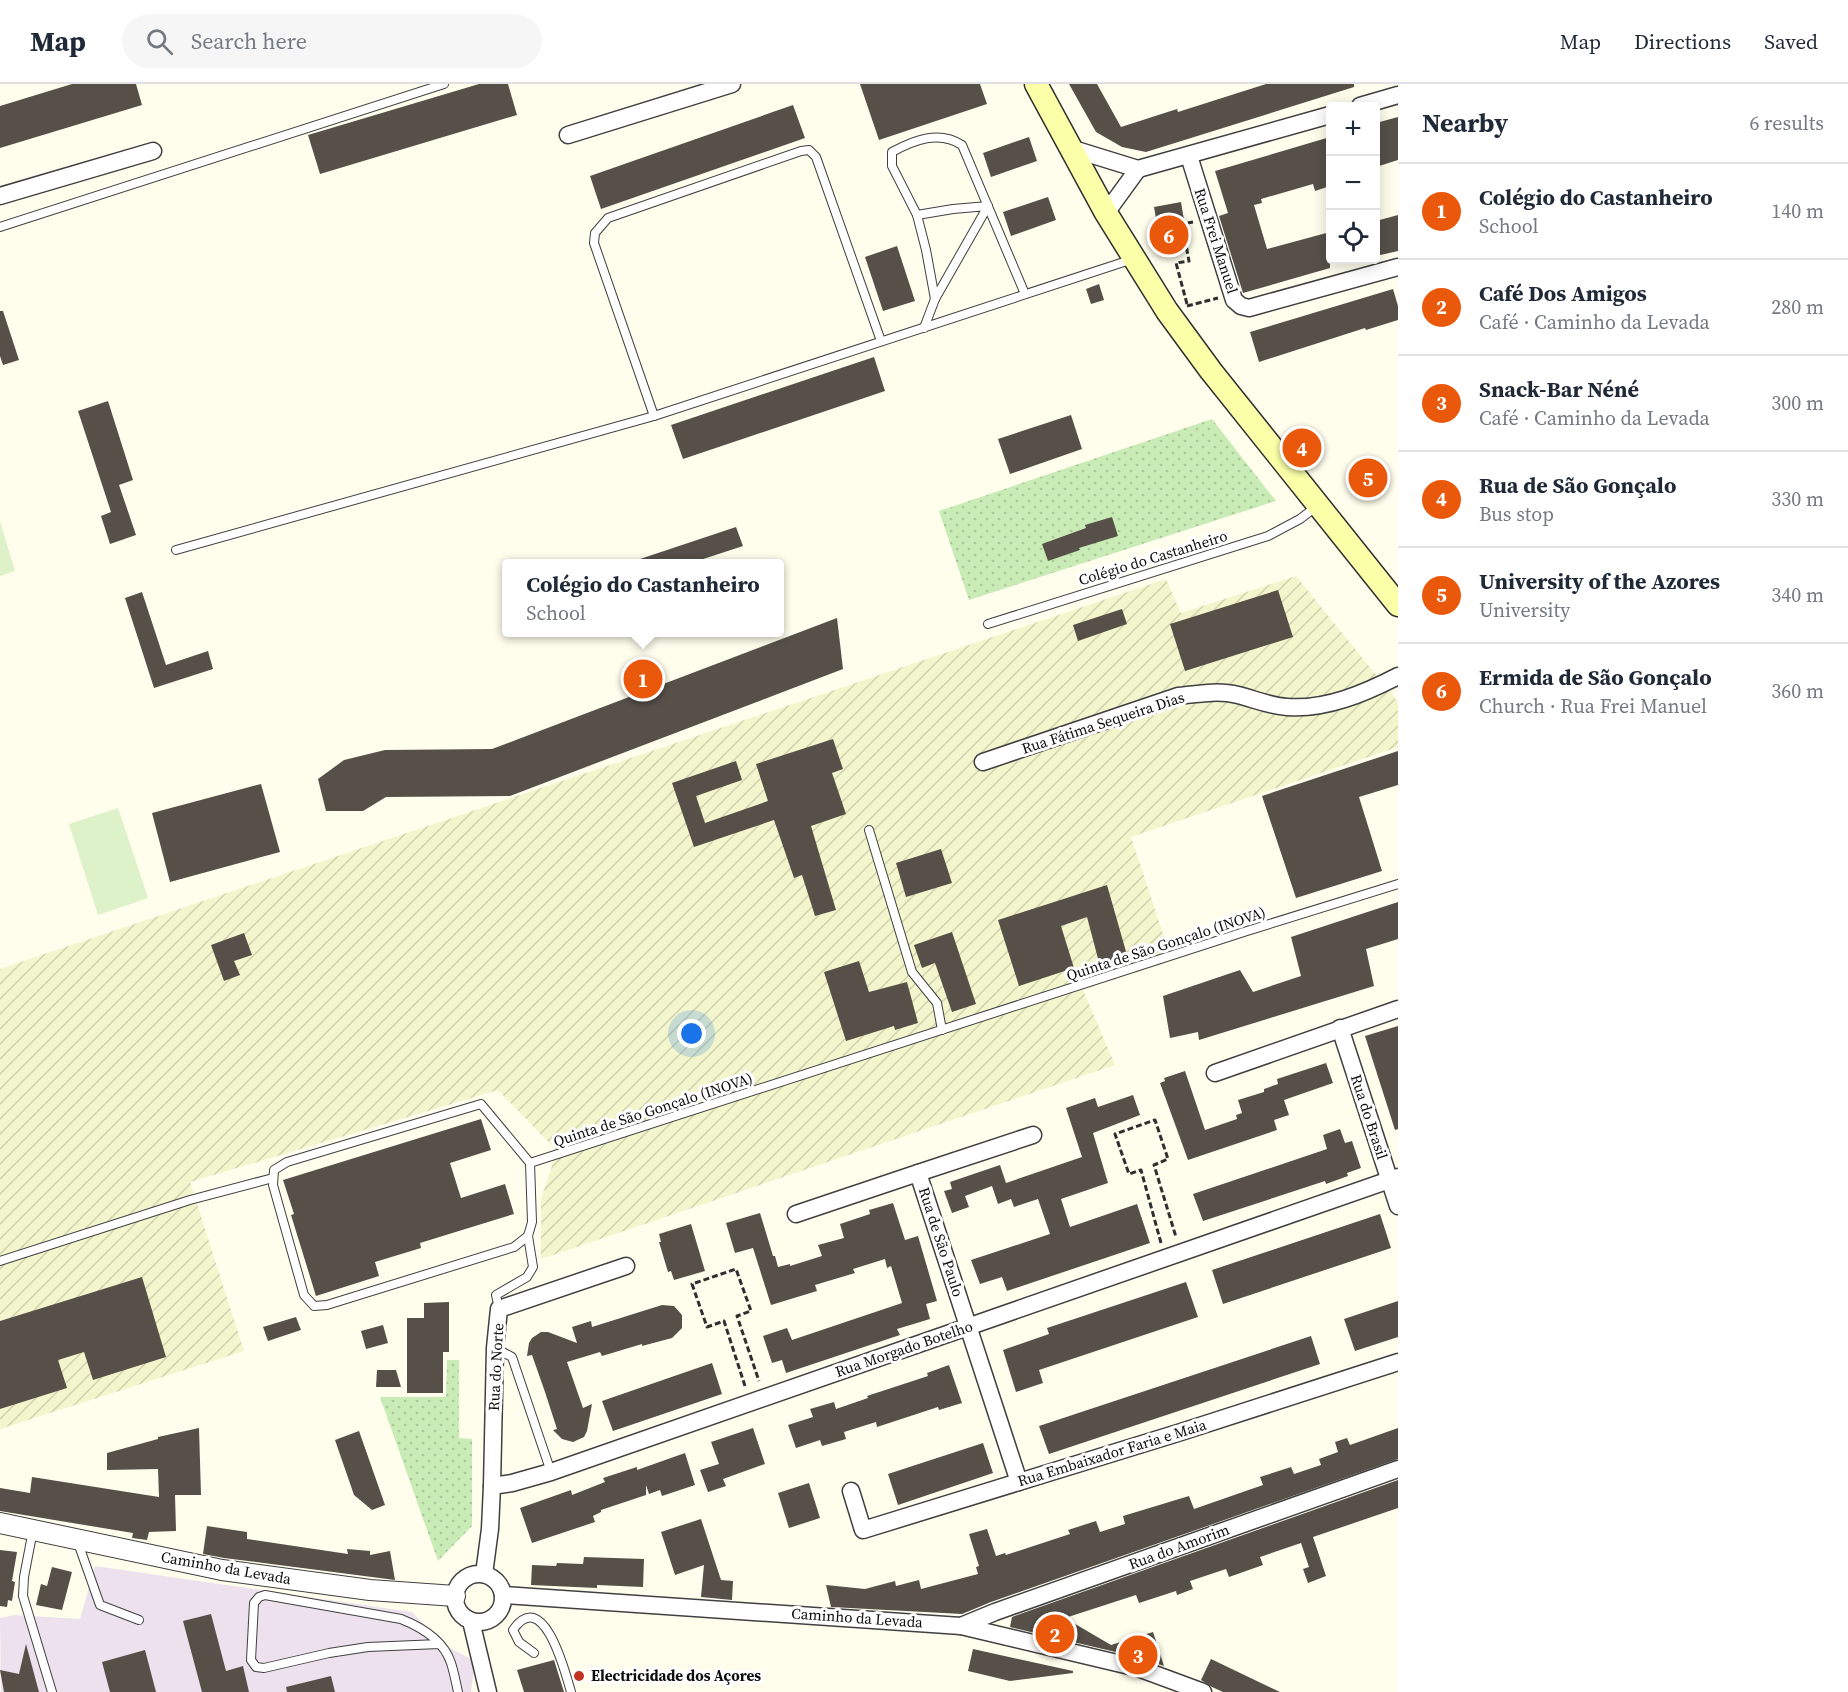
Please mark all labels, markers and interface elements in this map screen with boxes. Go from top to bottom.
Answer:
search box [122,14,542,68]
text: Map [30,22,86,60]
icon: search [143,25,176,58]
text: Search here [191,26,307,56]
text: Map [1560,27,1601,56]
text: Directions [1634,27,1731,56]
text: Saved [1764,27,1818,56]
map controls [1326,102,1380,264]
button: + [1326,102,1380,156]
text: Nearby [1422,105,1508,141]
text: 6 results [1749,109,1824,137]
button: − [1326,156,1380,210]
text: Colégio do Castanheiro [1479,182,1713,212]
street label: Rua Frei Manuel [1189,185,1244,297]
text: 1 [1436,197,1447,225]
text: 140 m [1771,197,1824,225]
button: locate [1326,210,1380,264]
pin: 6 [1150,212,1188,258]
text: School [1479,212,1539,240]
text: Café Dos Amigos [1479,278,1647,308]
text: 2 [1436,293,1447,321]
text: 280 m [1771,293,1824,321]
text: Café · Caminho da Levada [1479,308,1710,336]
text: Snack-Bar Néné [1479,374,1639,404]
text: 3 [1436,389,1447,417]
text: 300 m [1771,389,1824,417]
text: Café · Caminho da Levada [1479,404,1710,432]
pin: 4 [1282,426,1322,470]
pin: 5 [1348,456,1388,500]
text: Rua de São Gonçalo [1479,470,1676,500]
text: 4 [1436,485,1447,513]
text: 330 m [1771,485,1824,513]
text: Bus stop [1479,500,1554,528]
street label: Colégio do Castanheiro [1076,525,1230,590]
popup [502,559,784,637]
text: University of the Azores [1479,566,1720,596]
text: Colégio do Castanheiro [526,569,760,599]
text: 5 [1436,581,1447,609]
text: 340 m [1771,581,1824,609]
text: University [1479,596,1570,624]
text: School [526,599,586,627]
pin: 1 [624,656,662,702]
text: Ermida de São Gonçalo [1479,662,1712,692]
text: 6 [1436,677,1447,705]
text: 360 m [1771,677,1824,705]
street label: Rua Fátima Sequeira Dias [1019,686,1187,759]
text: Church · Rua Frei Manuel [1479,692,1707,720]
street label: Quinta de São Gonçalo (INOVA) [1063,901,1268,986]
your location [677,1019,706,1048]
street label: Quinta de São Gonçalo (INOVA) [550,1067,755,1152]
street label: Rua do Brasil [1346,1072,1393,1163]
street label: Rua de São Paulo [914,1184,969,1299]
street label: Rua Morgado Botelho [832,1315,975,1382]
street label: Rua do Norte [483,1322,508,1411]
street label: Rua Embaixador Faria e Maia [1015,1414,1209,1491]
street label: Rua do Amorim [1126,1518,1233,1574]
street label: Caminho da Levada [159,1546,293,1589]
street label: Caminho da Levada [791,1602,924,1633]
pin: 2 [1036,1612,1074,1656]
pin: 3 [1118,1632,1158,1678]
place label: Electricidade dos Açores [591,1665,761,1686]
marker: Electricidade dos Açores [572,1669,586,1683]

